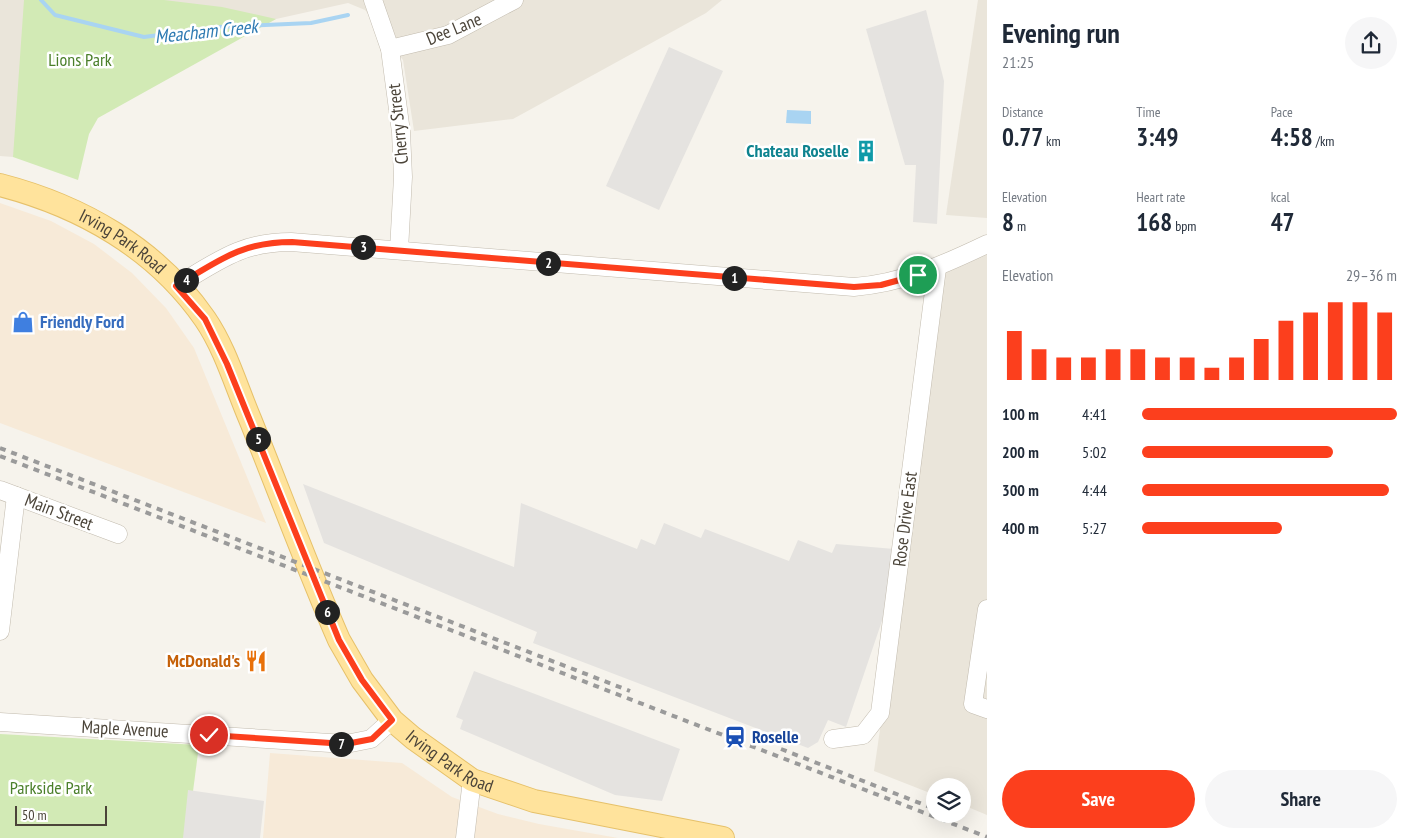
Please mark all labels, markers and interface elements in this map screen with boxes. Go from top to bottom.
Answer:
street label: Dee Lane [423,7,485,50]
water label: Meacham Creek [153,13,261,48]
text: Evening run [1002,14,1120,51]
button: share [1345,17,1397,69]
park label: Lions Park [48,48,112,71]
text: 21:25 [1002,52,1034,72]
street label: Cherry Street [382,83,413,165]
text: Distance [1002,103,1043,121]
text: Time [1136,103,1161,121]
text: Pace [1271,103,1293,121]
text: 0.77 [1002,121,1043,153]
text: 3:49 [1136,121,1178,153]
text: 4:58 [1271,121,1313,153]
text: km [1043,132,1061,150]
text: /km [1313,132,1334,150]
building icon: Chateau Roselle [853,138,879,164]
place label: Chateau Roselle [746,139,849,162]
text: Elevation [1002,188,1047,206]
text: Heart rate [1136,188,1185,206]
text: kcal [1271,188,1290,206]
street label: Irving Park Road [76,204,171,279]
text: 8 [1002,206,1014,238]
text: 168 [1136,206,1172,238]
text: 47 [1271,206,1295,238]
text: m [1014,217,1026,235]
text: bpm [1172,217,1196,235]
pin: 3 [350,234,376,260]
text: 3 [360,238,367,256]
pin: 2 [536,250,560,276]
text: 2 [545,254,552,272]
pin [897,254,939,296]
icon: arrive [904,261,932,289]
text: Elevation [1002,265,1053,285]
text: 29–36 m [1346,265,1397,285]
pin: 1 [722,266,746,290]
pin: 4 [174,268,198,292]
text: 1 [731,269,738,287]
text: 4 [183,271,190,289]
shop icon: Friendly Ford [10,309,36,335]
place label: Friendly Ford [40,310,124,333]
text: 100 m [1002,404,1039,424]
text: 4:41 [1082,404,1107,424]
pin: 5 [246,426,270,452]
text: 5 [255,430,262,448]
text: 200 m [1002,442,1039,462]
text: 5:02 [1082,442,1107,462]
street label: Rose Drive East [887,470,922,568]
text: 300 m [1002,480,1039,500]
text: 4:44 [1082,480,1107,500]
street label: Main Street [22,488,97,535]
text: 400 m [1002,518,1039,538]
text: 5:27 [1082,518,1107,538]
pin: 6 [314,600,340,624]
text: 6 [324,603,331,621]
restaurant icon: McDonald's [243,648,269,674]
place label: McDonald's [167,649,240,672]
pin [188,714,230,756]
street label: Maple Avenue [81,715,169,742]
icon: check [195,721,223,749]
station icon: Roselle [722,724,748,750]
street label: Irving Park Road [401,725,496,797]
place label: Roselle [752,725,799,748]
pin: 7 [328,732,354,756]
text: 7 [338,735,345,753]
button: Save [1002,770,1195,828]
button: Share [1205,770,1397,828]
park label: Parkside Park [10,776,92,799]
map controls [926,778,971,823]
button: layers [926,778,971,823]
scale bar [15,803,108,826]
text: 50 m [22,806,47,824]

